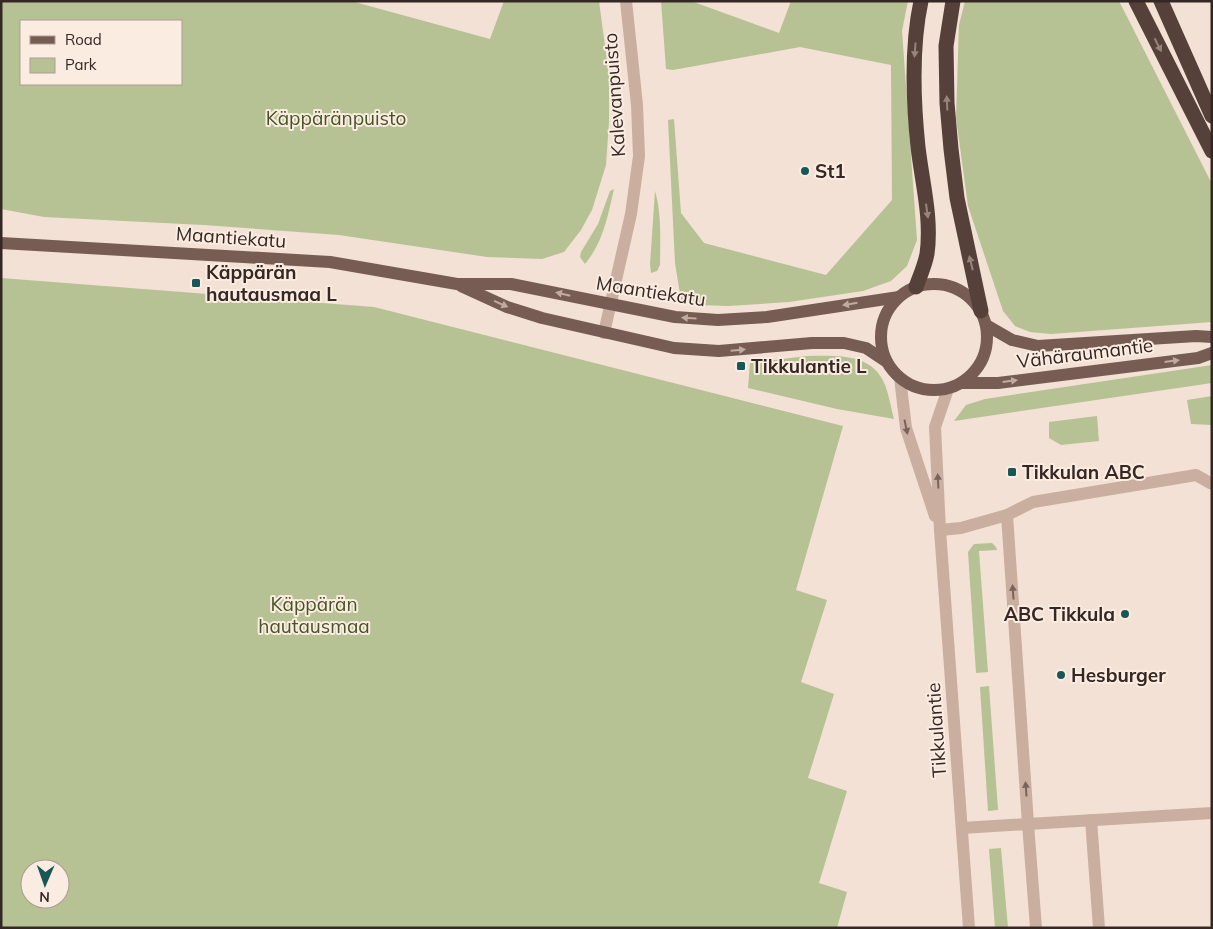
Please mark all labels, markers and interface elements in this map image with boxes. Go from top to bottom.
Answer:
legend [20,20,182,85]
text: Road [65,30,102,49]
street label: Kalevanpuisto [598,32,630,158]
one-way arrow [1154,38,1162,52]
one-way arrow [911,42,919,58]
text: Park [65,55,97,74]
one-way arrow [943,95,951,111]
park label: Käppäränpuisto [266,106,406,130]
place label: St1 [815,159,846,183]
marker: St1 [799,165,811,177]
one-way arrow [923,204,931,220]
street label: Maantiekatu [175,221,287,253]
one-way arrow [967,256,975,271]
place label: Käppärän hautausmaa L [206,260,337,306]
street label: Maantiekatu [595,271,707,311]
marker: Käppärän hautausmaa L [190,277,202,289]
one-way arrow [555,290,570,298]
one-way arrow [494,300,508,308]
one-way arrow [842,300,858,308]
one-way arrow [681,314,697,322]
street label: Vähäraumantie [1016,333,1154,373]
one-way arrow [730,345,746,353]
place label: Tikkulantie L [751,354,867,378]
one-way arrow [1164,357,1180,365]
marker: Tikkulantie L [735,360,747,372]
one-way arrow [1003,377,1019,385]
one-way arrow [902,419,910,434]
place label: Tikkulan ABC [1022,460,1145,484]
marker: Tikkulan ABC [1006,466,1018,478]
one-way arrow [933,473,941,489]
one-way arrow [1009,584,1017,600]
park label: Käppärän hautausmaa [258,592,370,638]
place label: ABC Tikkula [1004,602,1115,626]
marker: ABC Tikkula [1119,608,1131,620]
place label: Hesburger [1071,663,1166,687]
marker: Hesburger [1055,669,1067,681]
street label: Tikkulantie [921,682,951,778]
one-way arrow [1022,781,1030,797]
north arrow [20,859,70,909]
text: N [39,888,50,906]

